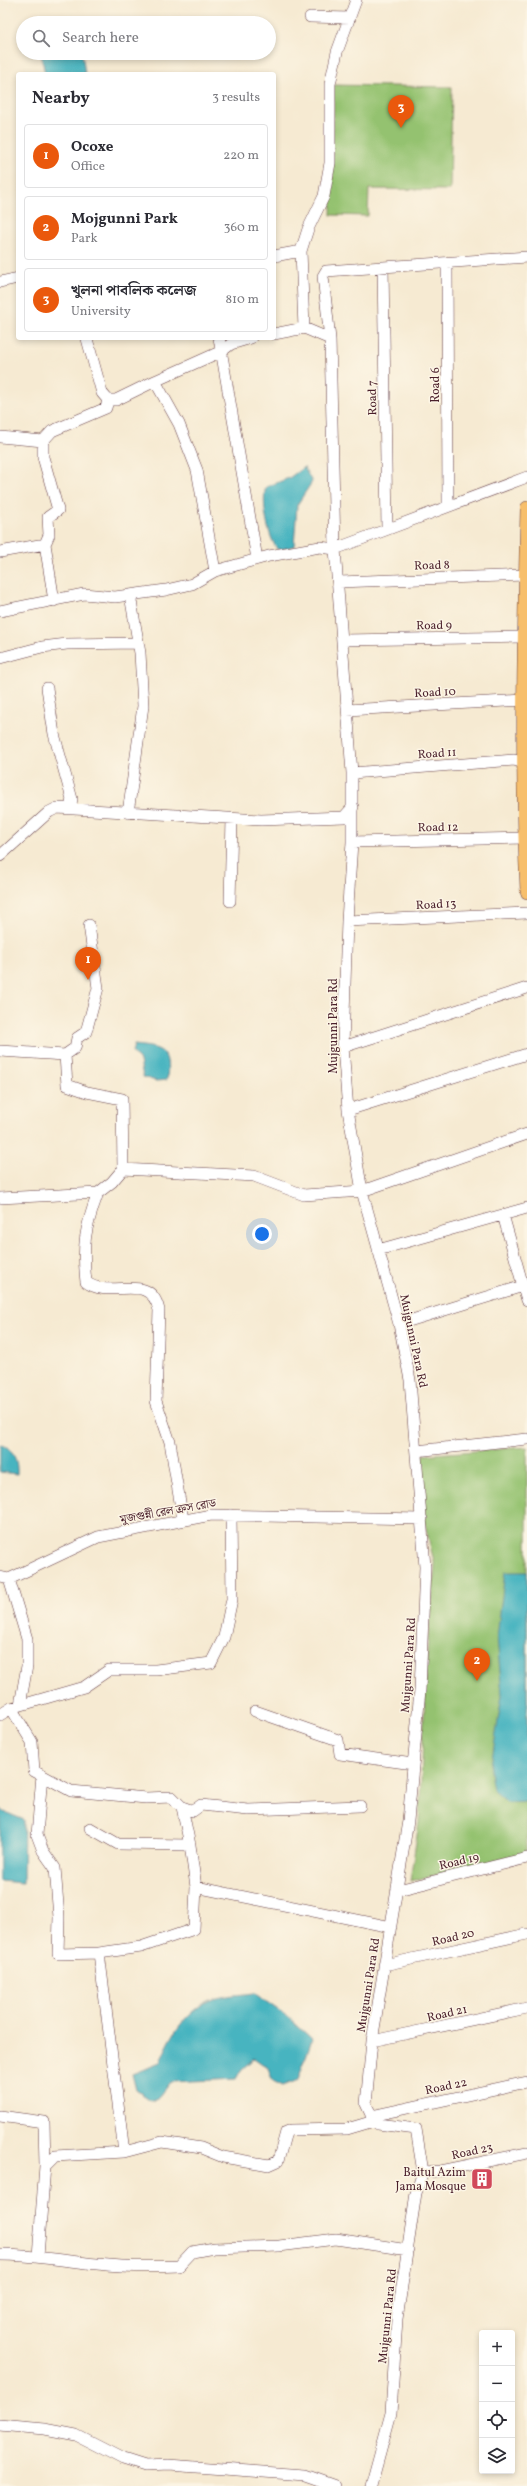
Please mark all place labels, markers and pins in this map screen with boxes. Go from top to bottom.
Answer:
pin: 3 [388,95,414,128]
pin: 1 [75,947,101,980]
pin: 2 [464,1648,490,1681]
place label: Baitul Azim Jama Mosque [396,2165,466,2195]
building icon: Baitul Azim Jama Mosque [469,2166,495,2192]

